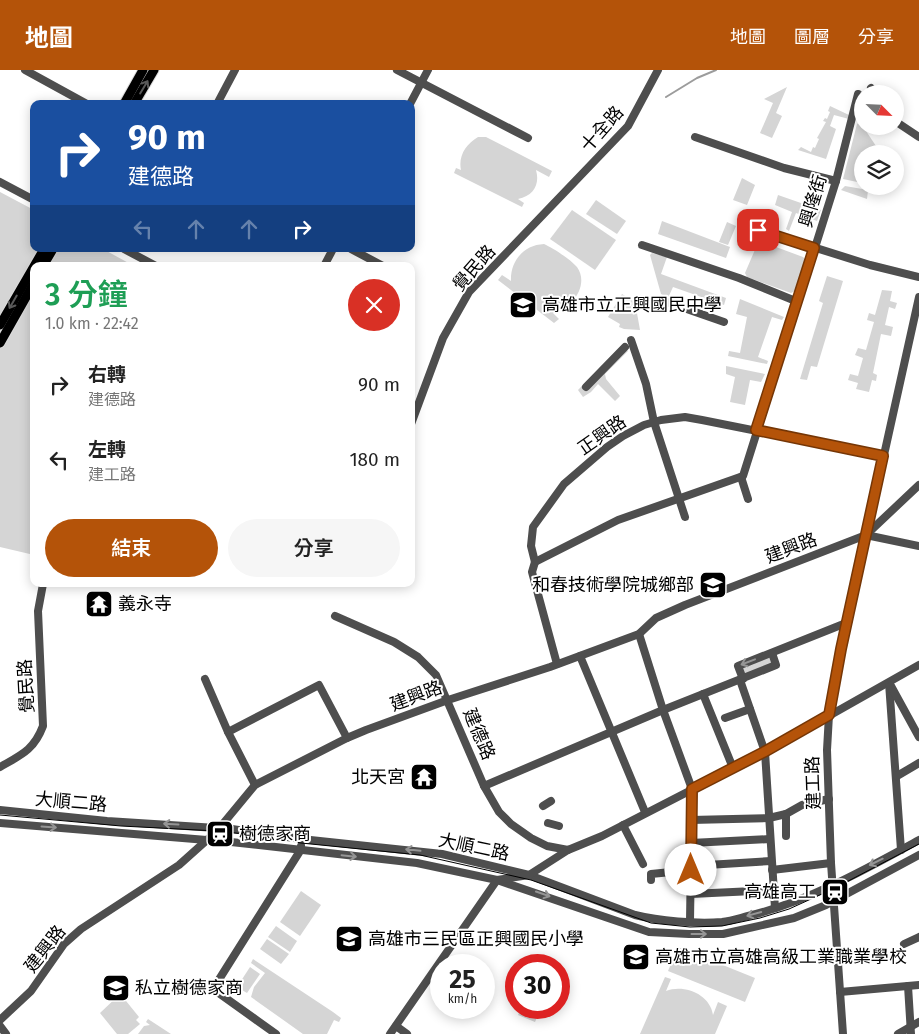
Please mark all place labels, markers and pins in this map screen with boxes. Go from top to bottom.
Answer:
pin [737,209,779,251]
school or university icon: 高雄市立正興國民中學 [508,290,538,320]
place label: 高雄市立正興國民中學 [542,294,722,316]
school or university icon: 和春技術學院城鄉部 [698,570,728,600]
place label: 和春技術學院城鄉部 [532,574,694,596]
temple icon: 義永寺 [84,589,114,619]
place label: 義永寺 [118,593,172,615]
temple icon: 北天宮 [409,762,439,792]
place label: 北天宮 [351,766,405,788]
station icon: 樹德家商 [205,819,235,849]
place label: 樹德家商 [239,823,311,845]
station icon: 高雄高工 [820,877,850,907]
place label: 高雄高工 [744,881,816,903]
school or university icon: 高雄市三民區正興國民小學 [334,924,364,954]
place label: 高雄市三民區正興國民小學 [368,928,584,950]
school or university icon: 高雄市立高雄高級工業職業學校 [621,942,651,972]
place label: 高雄市立高雄高級工業職業學校 [655,946,907,968]
school or university icon: 私立樹德家商 [101,973,131,1003]
place label: 私立樹德家商 [135,977,243,999]

